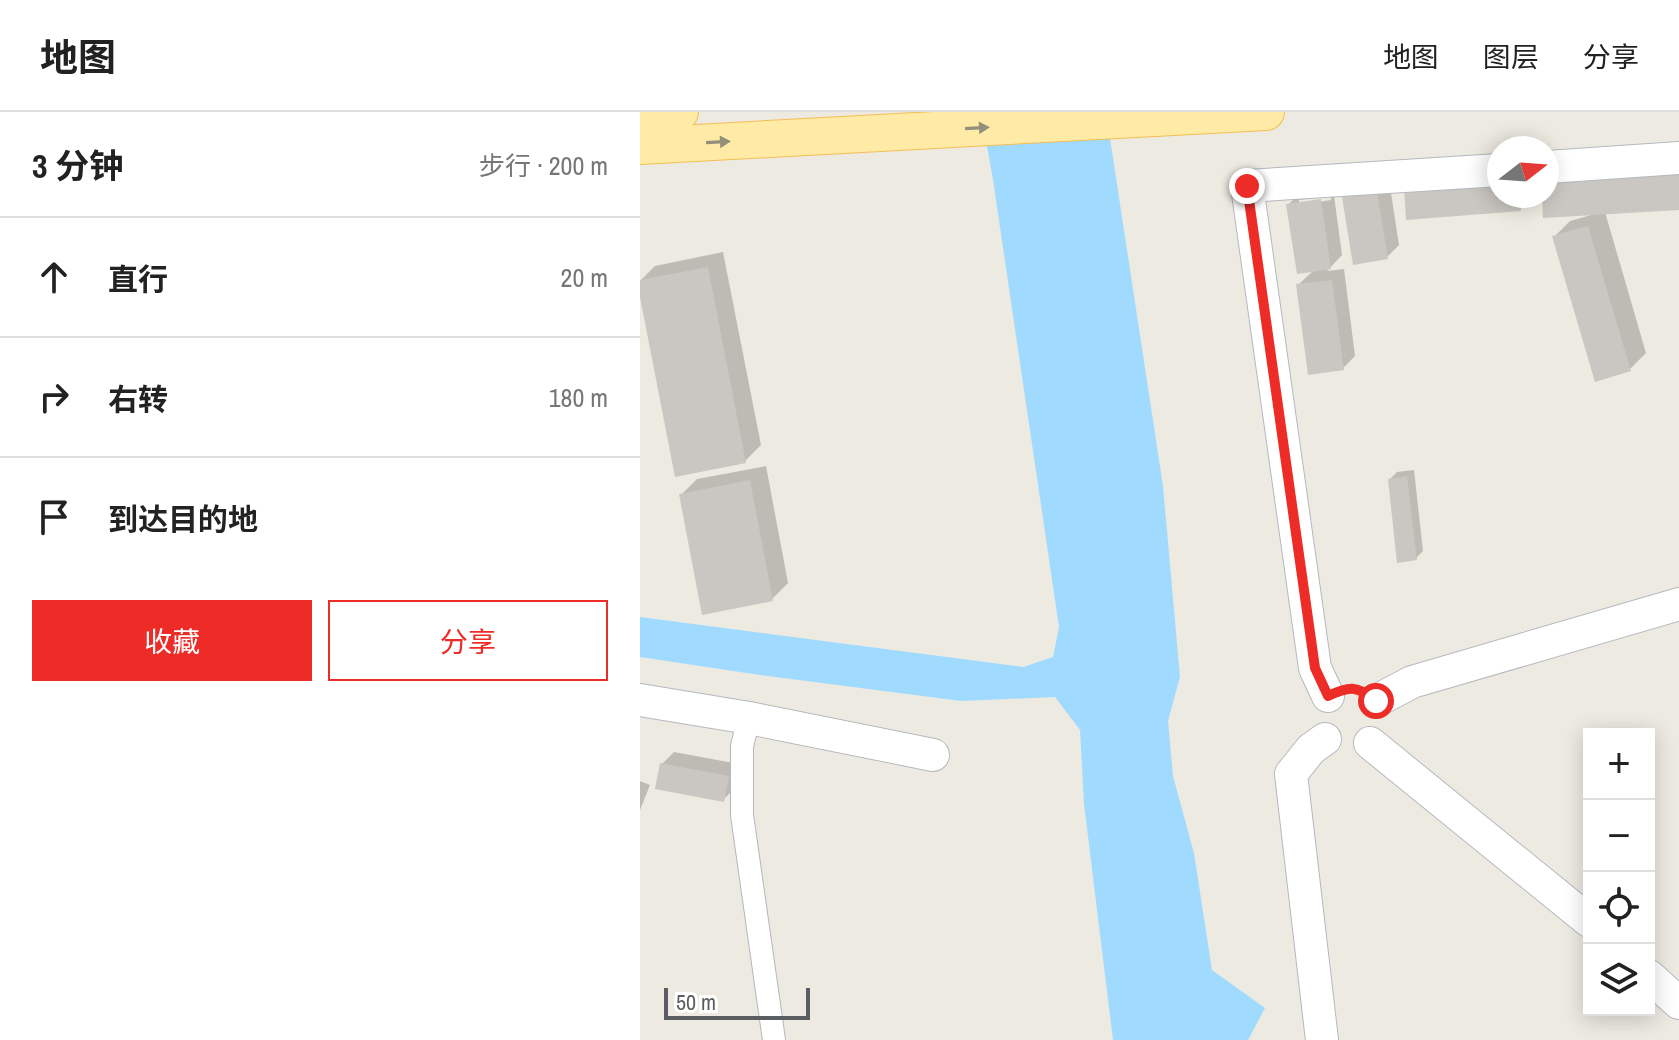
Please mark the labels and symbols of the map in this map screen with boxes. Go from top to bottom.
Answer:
one-way arrow [965,121,991,134]
one-way arrow [706,135,731,148]
north arrow [1487,136,1559,208]
route end [1229,168,1265,204]
route start [1358,683,1394,719]
scale bar [664,984,810,1020]

